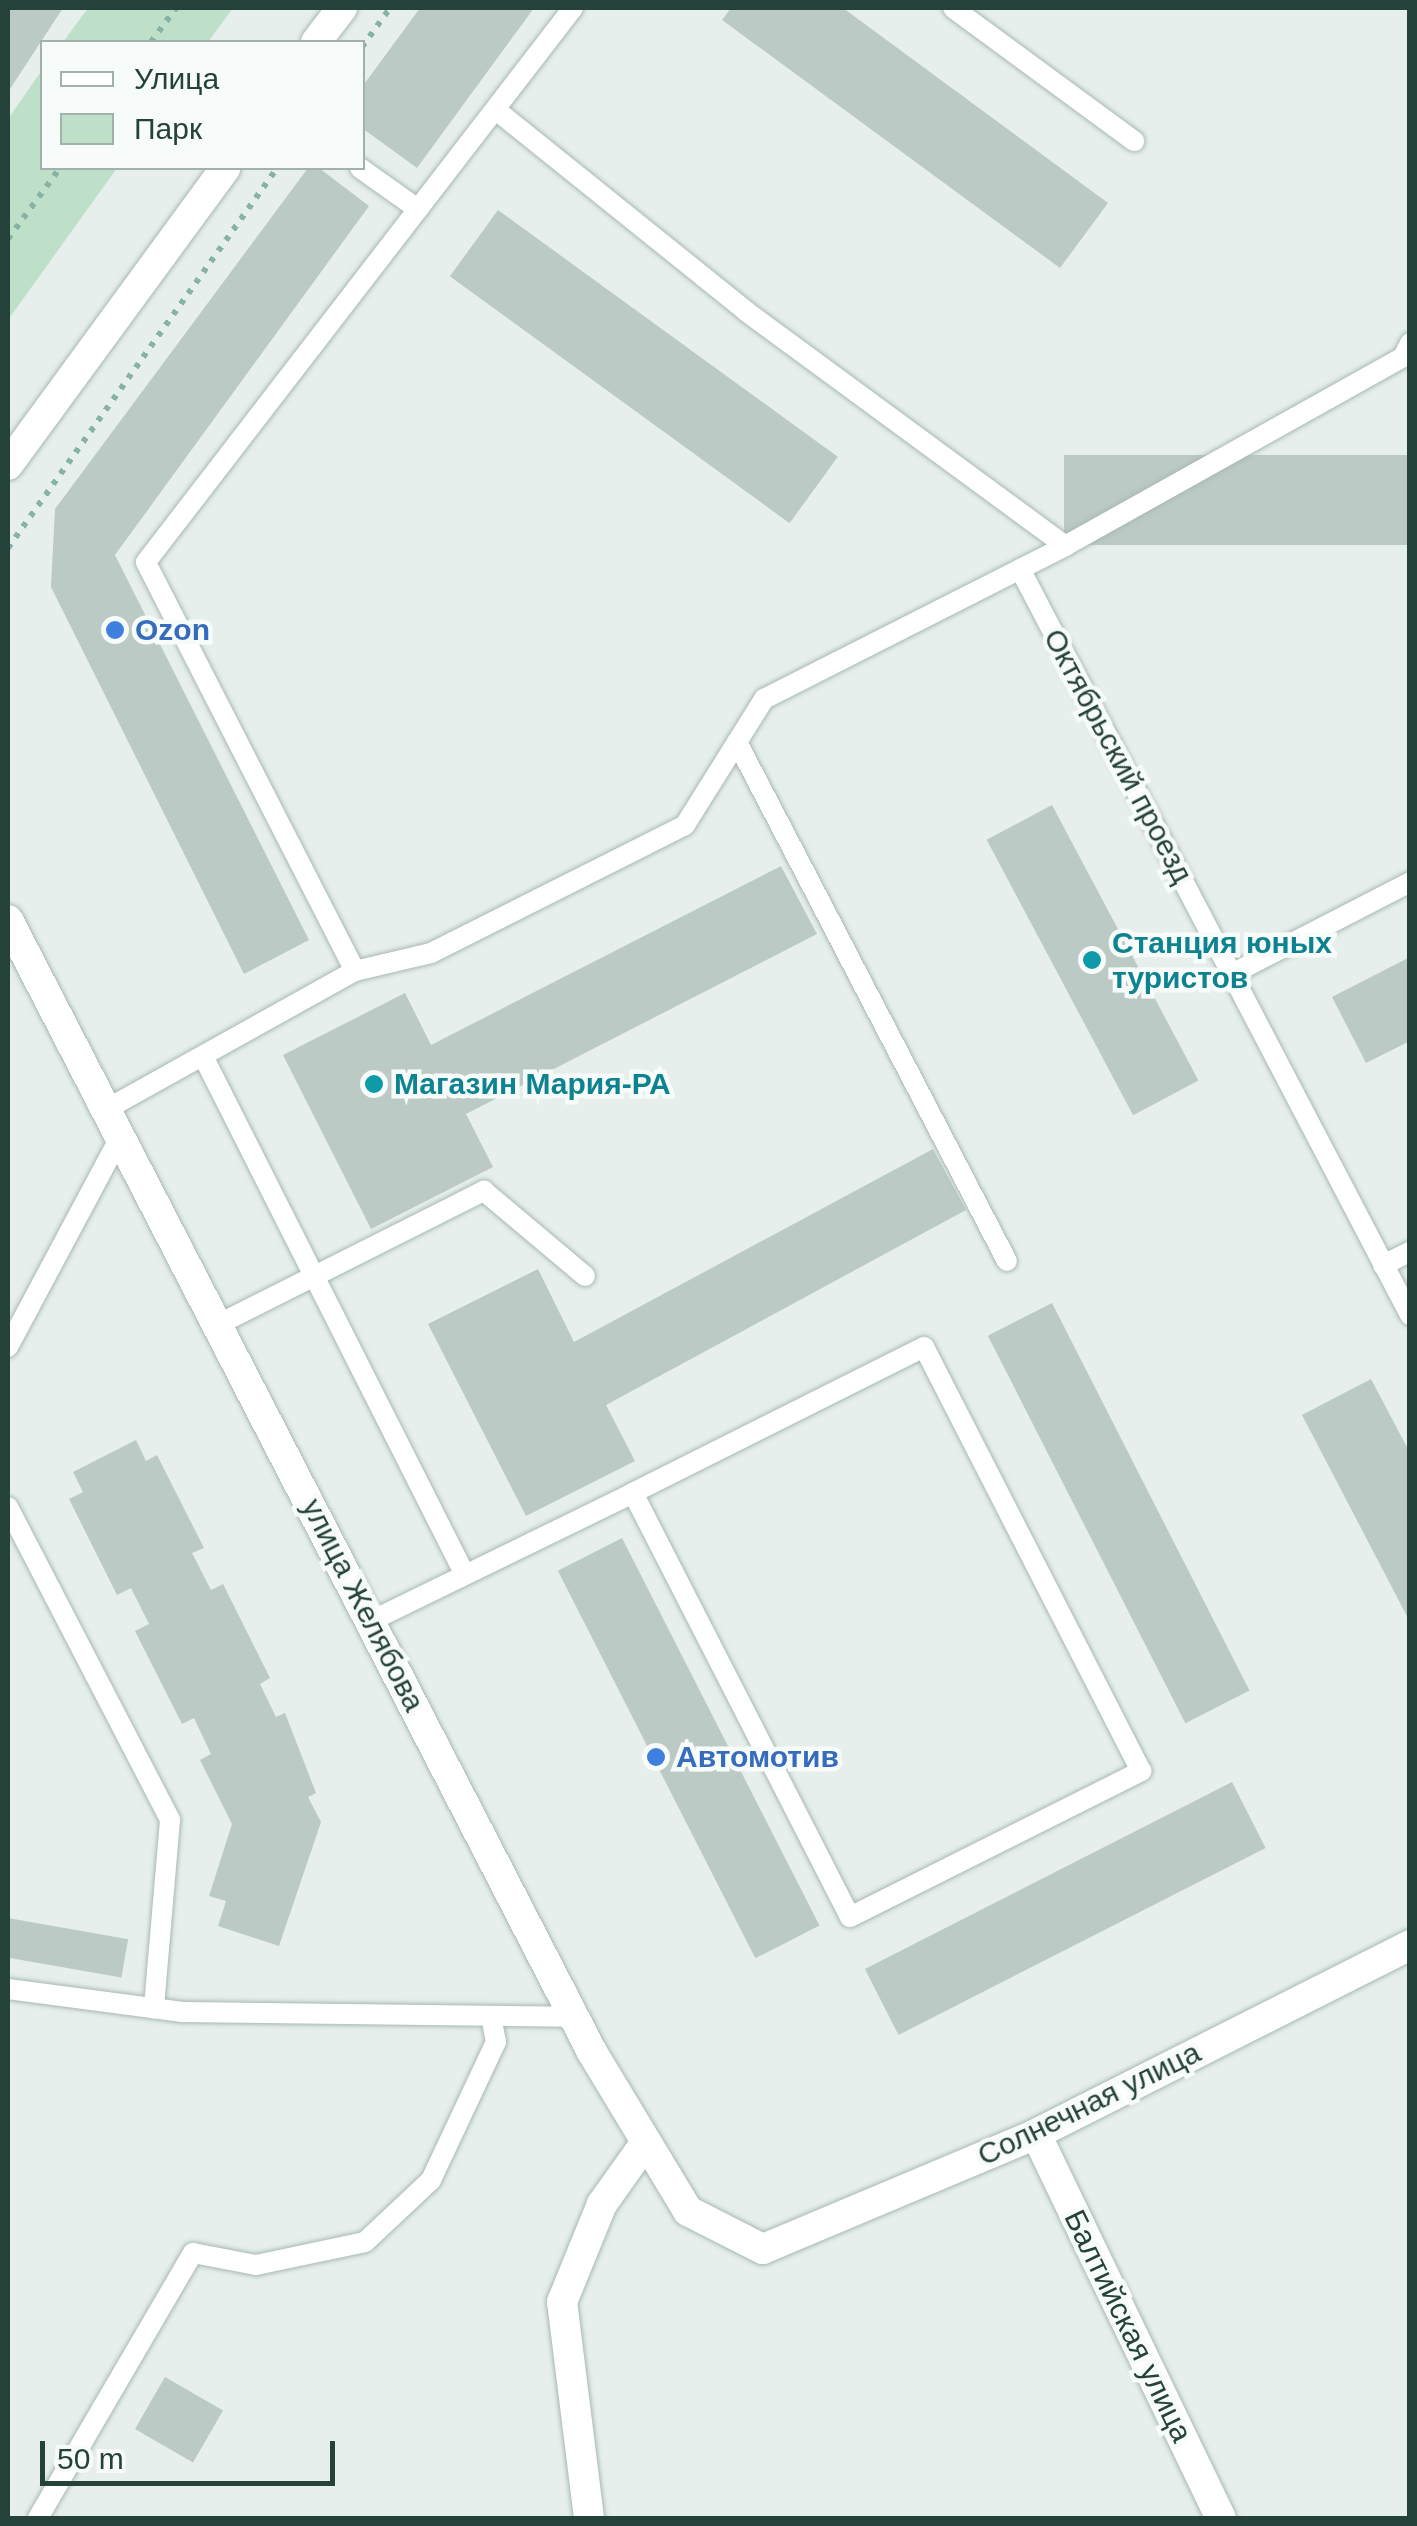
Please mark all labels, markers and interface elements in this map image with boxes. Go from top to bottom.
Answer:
legend [40,40,365,170]
text: Улица [134,62,219,95]
text: Парк [134,112,202,145]
place label: Ozon [135,612,210,648]
marker: Ozon [104,619,126,641]
street label: Октябрьский проезд [1036,623,1200,889]
place label: Станция юных туристов [1112,925,1332,996]
marker: Станция юных туристов [1081,949,1103,971]
place label: Магазин Мария-РА [394,1066,671,1102]
marker: Магазин Мария-РА [363,1073,385,1095]
street label: улица Желябова [294,1493,432,1717]
place label: Автомотив [676,1739,839,1775]
marker: Автомотив [645,1746,667,1768]
street label: Солнечная улица [972,2034,1206,2174]
street label: Балтийская улица [1056,2204,1200,2448]
scale bar [45,2421,340,2483]
text: 50 m [57,2442,124,2475]

